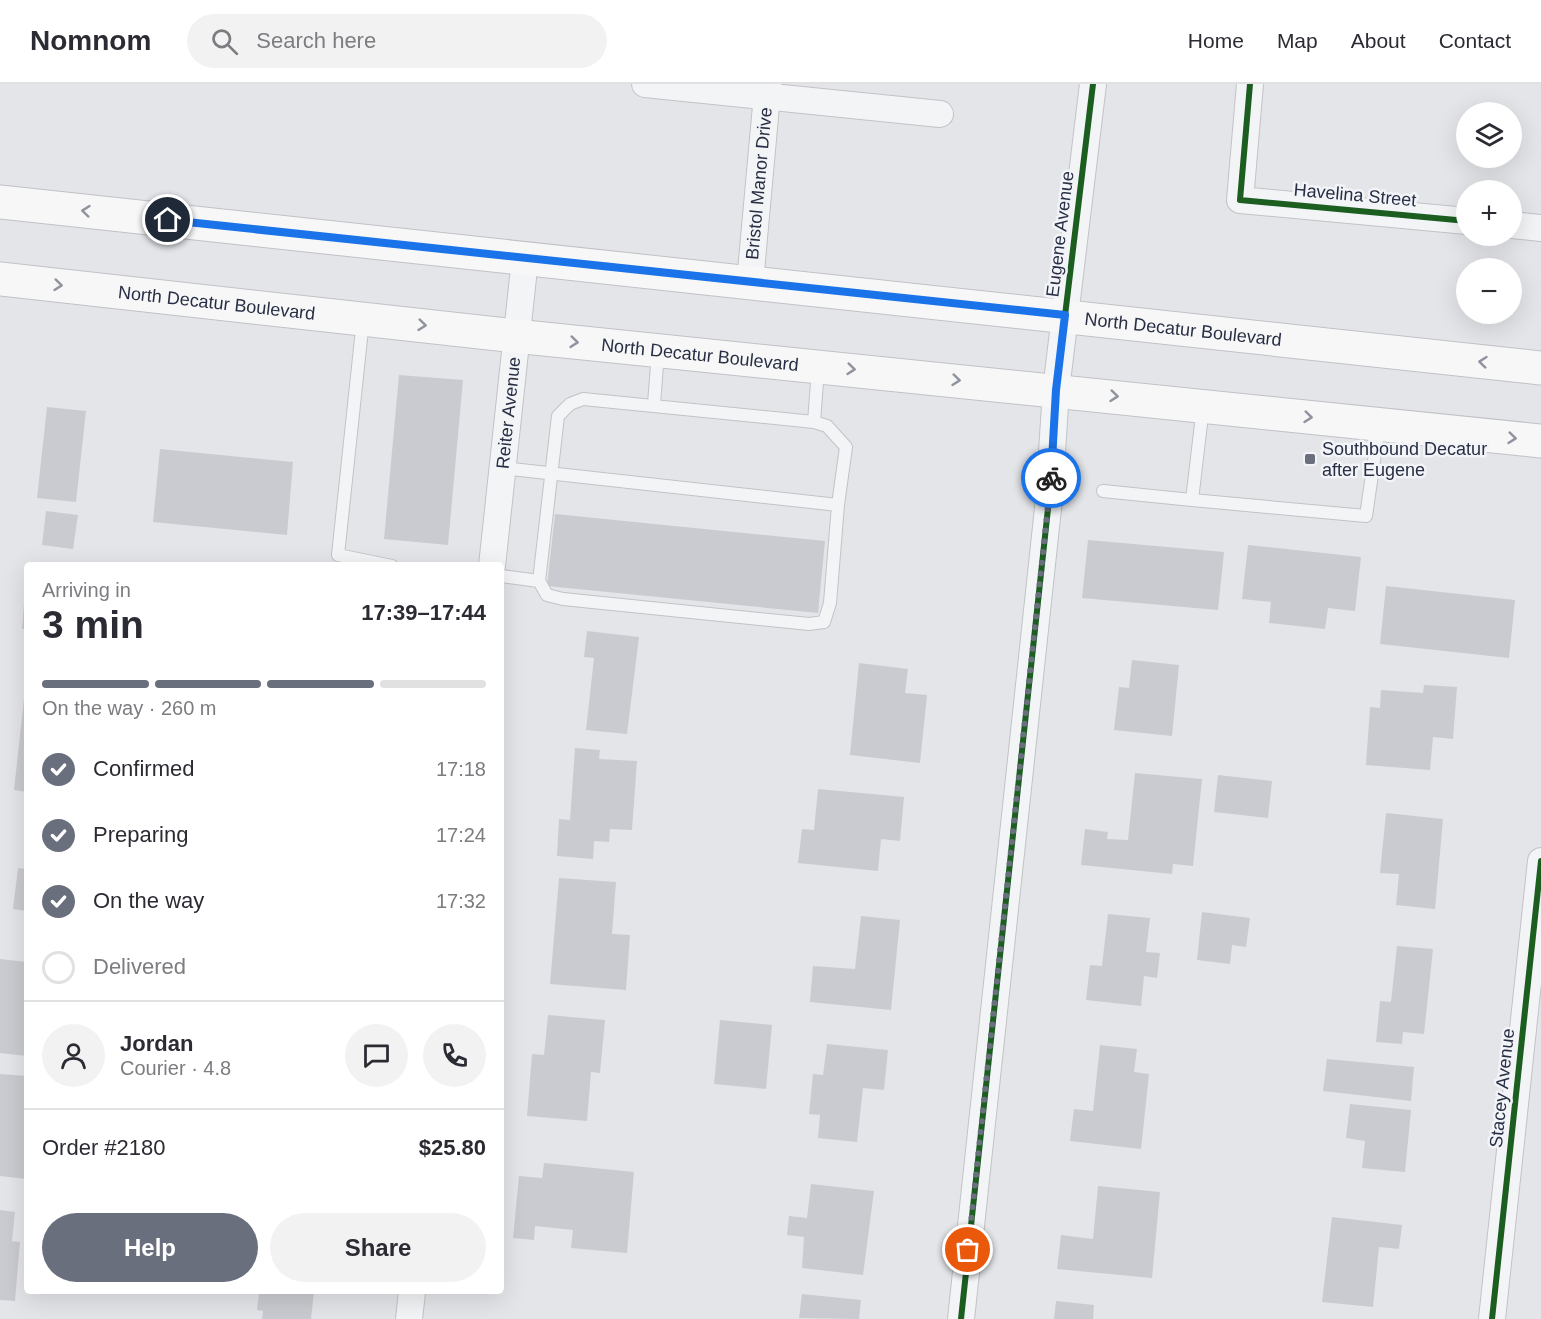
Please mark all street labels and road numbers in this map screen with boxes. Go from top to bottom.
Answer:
street label: Bristol Manor Drive [742,106,776,261]
street label: Eugene Avenue [1042,170,1078,298]
street label: Havelina Street [1293,180,1417,210]
street label: North Decatur Boulevard [117,282,316,324]
street label: North Decatur Boulevard [1084,309,1283,350]
street label: North Decatur Boulevard [600,335,800,375]
street label: Reiter Avenue [492,356,524,470]
street label: Stacey Avenue [1486,1027,1518,1149]

